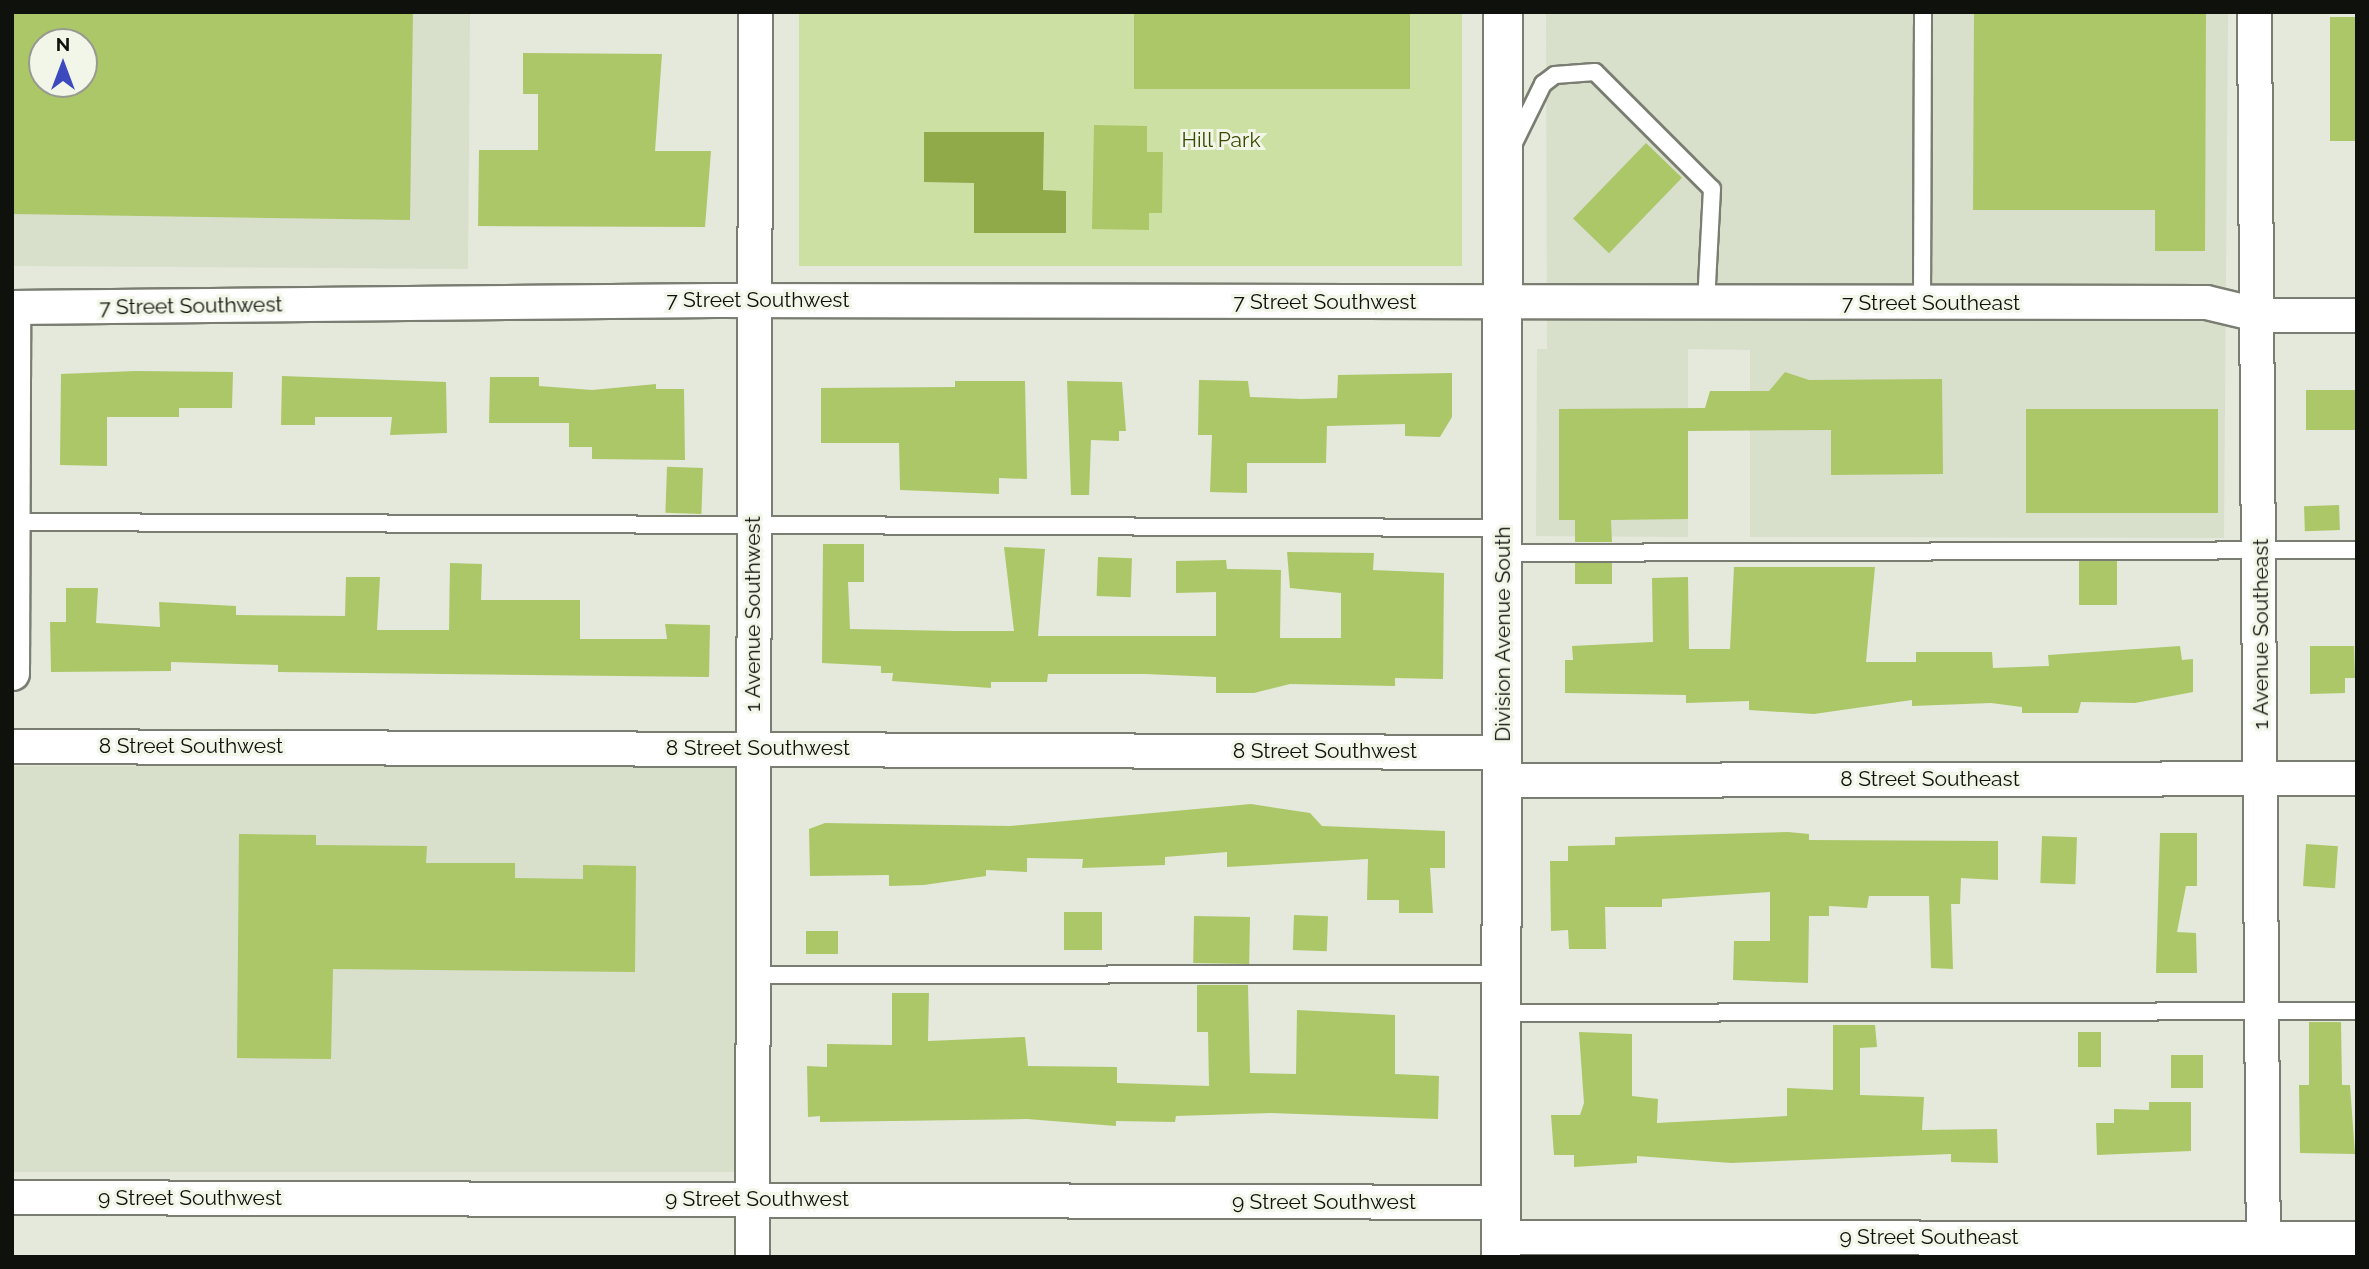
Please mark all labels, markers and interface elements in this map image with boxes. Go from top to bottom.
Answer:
north arrow [28,28,98,98]
text: N [56,33,70,55]
park label: Hill Park [1181,127,1261,153]
street label: 7 Street Southwest [666,287,850,313]
street label: 7 Street Southwest [1233,289,1417,315]
street label: 7 Street Southeast [1842,290,2020,316]
street label: 7 Street Southwest [99,292,283,320]
street label: 1 Avenue Southwest [740,516,766,712]
street label: Division Avenue South [1490,526,1516,742]
street label: 1 Avenue Southeast [2248,538,2274,730]
street label: 8 Street Southwest [99,733,283,759]
street label: 8 Street Southwest [666,735,850,761]
street label: 8 Street Southwest [1233,738,1417,764]
street label: 8 Street Southeast [1840,766,2020,792]
street label: 9 Street Southwest [98,1185,282,1211]
street label: 9 Street Southwest [665,1186,849,1212]
street label: 9 Street Southwest [1232,1189,1416,1215]
street label: 9 Street Southeast [1839,1224,2019,1250]

